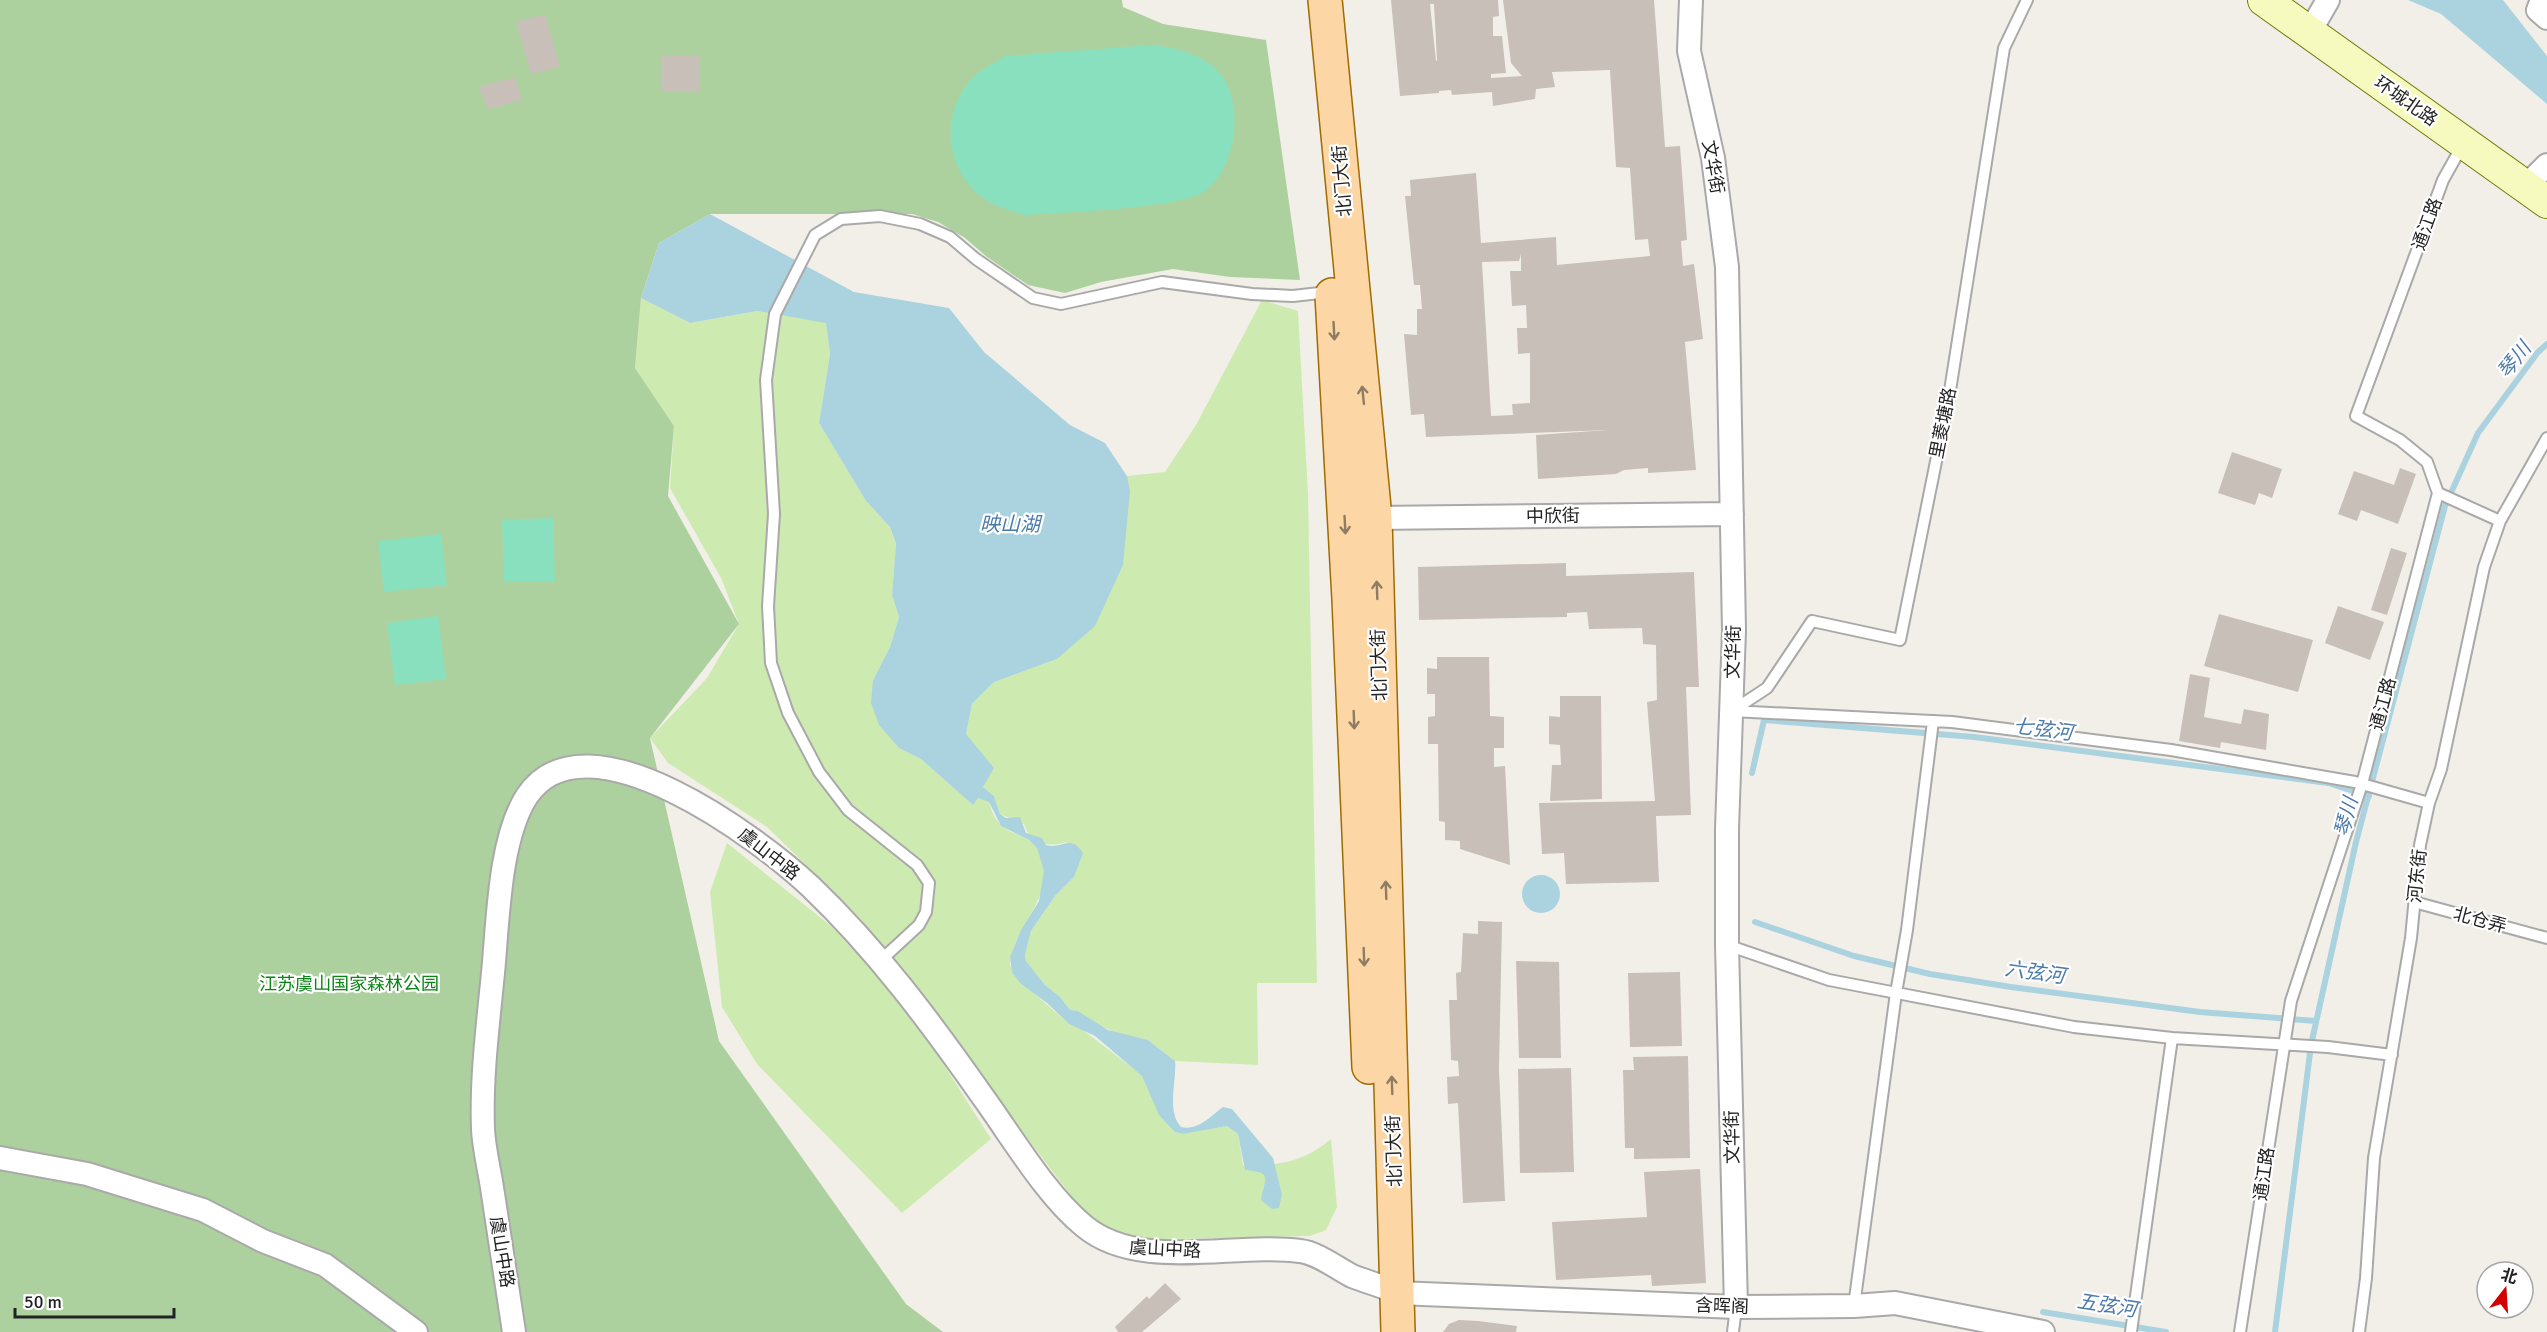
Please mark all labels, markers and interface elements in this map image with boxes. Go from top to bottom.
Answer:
street label: 环城北路 [2370,71,2442,131]
street label: 文华街 [1697,139,1729,195]
street label: 北门大街 [1328,144,1356,218]
street label: 通江路 [2407,195,2447,253]
one-way arrow [1328,320,1339,340]
water label: 琴川 [2492,335,2538,384]
one-way arrow [1357,386,1368,406]
street label: 里菱塘路 [1925,386,1961,460]
street label: 中欣街 [1526,505,1580,527]
water label: 映山湖 [980,512,1043,537]
one-way arrow [1340,515,1351,535]
one-way arrow [1372,580,1383,600]
street label: 文华街 [1722,625,1744,679]
street label: 北门大街 [1367,629,1391,701]
street label: 通江路 [2365,675,2401,733]
one-way arrow [1349,709,1360,729]
water label: 七弦河 [2012,713,2078,746]
water label: 琴川 [2330,793,2364,840]
street label: 虞山中路 [734,823,804,885]
street label: 河东街 [2403,848,2431,904]
one-way arrow [1380,880,1392,900]
street label: 北仓弄 [2451,902,2509,938]
one-way arrow [1359,946,1370,966]
water label: 六弦河 [2003,956,2070,990]
park label: 江苏虞山国家森林公园 [259,973,439,995]
one-way arrow [1386,1075,1398,1095]
street label: 文华街 [1721,1110,1743,1164]
street label: 北门大街 [1382,1115,1406,1187]
street label: 通江路 [2249,1146,2279,1202]
street label: 虞山中路 [486,1215,518,1289]
street label: 虞山中路 [1128,1236,1202,1262]
north arrow [2475,1260,2535,1320]
text: 北 [2499,1265,2520,1289]
scale bar [15,1281,174,1319]
water label: 五弦河 [2075,1288,2142,1323]
text: 50 m [24,1291,62,1313]
street label: 含晖阁 [1695,1294,1749,1318]

